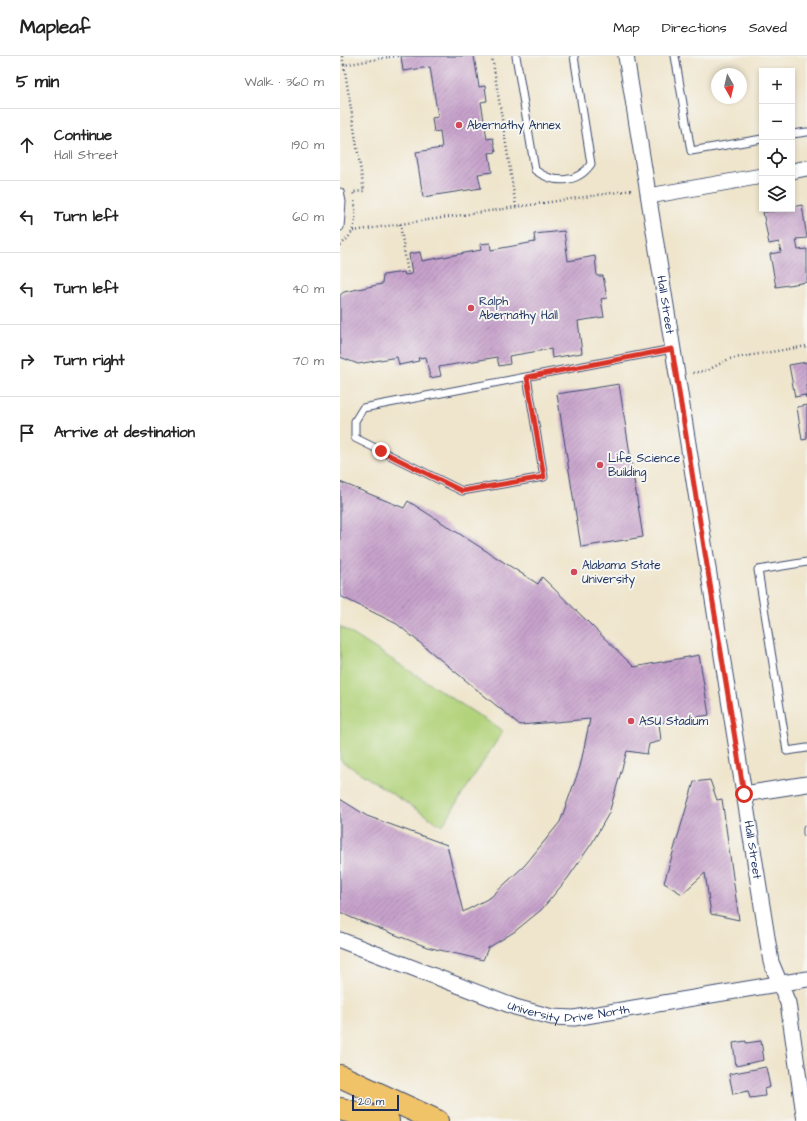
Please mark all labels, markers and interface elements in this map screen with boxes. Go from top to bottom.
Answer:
text: Mapleaf [20,14,90,41]
text: Map [613,18,640,38]
text: Directions [662,18,727,38]
text: Saved [749,18,787,38]
north arrow [711,68,747,104]
map controls [759,68,795,212]
button: + [759,68,795,104]
text: 5 min [16,70,59,94]
text: Walk · 360 m [245,73,324,91]
button: − [759,104,795,140]
place label: Abernathy Annex [467,117,561,135]
marker: Abernathy Annex [454,120,464,130]
text: Continue [54,125,112,146]
icon: ahead [16,134,38,156]
text: 190 m [291,136,324,154]
button: locate [759,140,795,176]
text: Hall Street [54,146,118,164]
button: layers [759,176,795,212]
icon: left [16,206,38,228]
text: Turn left [54,206,118,227]
text: 60 m [292,208,324,226]
street label: Hall Street [653,274,679,335]
icon: left [16,278,38,300]
text: Turn left [54,278,118,299]
text: 40 m [292,280,324,298]
place label: Ralph Abernathy Hall [479,293,558,325]
marker: Ralph Abernathy Hall [466,303,476,313]
icon: right [16,350,38,372]
text: Turn right [54,350,125,371]
text: 70 m [292,352,324,370]
icon: arrive [16,422,38,444]
text: Arrive at destination [54,422,195,443]
route end [372,442,390,460]
place label: Life Science Building [608,450,681,482]
marker: Life Science Building [595,460,605,470]
place label: Alabama State University [582,557,661,589]
marker: Alabama State University [569,567,579,577]
place label: ASU Stadium [639,713,709,730]
marker: ASU Stadium [626,716,636,726]
route start [735,785,753,803]
street label: Hall Street [740,819,766,881]
street label: University Drive North [505,996,631,1027]
scale bar [352,1093,399,1112]
text: 20 m [358,1094,384,1109]

